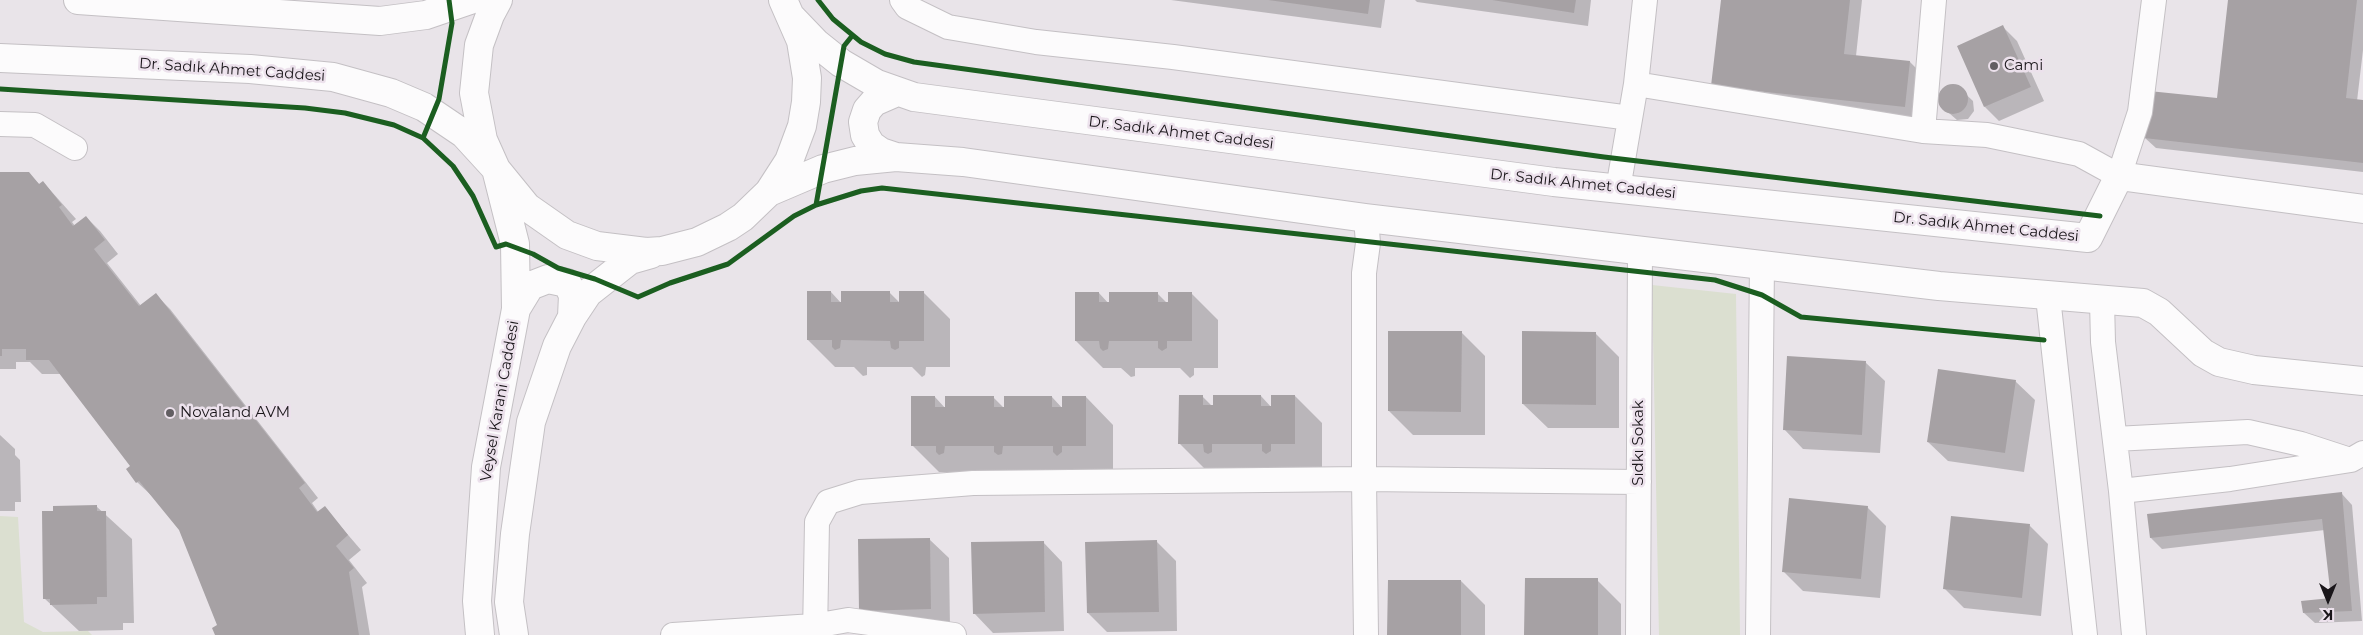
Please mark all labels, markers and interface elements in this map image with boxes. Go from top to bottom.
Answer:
street label: Dr. Sadık Ahmet Caddesi [138,55,326,85]
place label: Cami [2004,57,2043,75]
marker: Cami [1988,60,2000,72]
street label: Dr. Sadık Ahmet Caddesi [1087,113,1275,153]
street label: Dr. Sadık Ahmet Caddesi [1489,165,1677,203]
street label: Dr. Sadık Ahmet Caddesi [1892,208,2080,246]
street label: Veysel Karani Caddesi [477,319,523,483]
street label: Sıdkı Sokak [1630,400,1648,486]
place label: Novaland AVM [180,404,290,422]
marker: Novaland AVM [164,407,176,419]
north arrow [2303,575,2353,625]
text: K [2323,606,2333,624]

